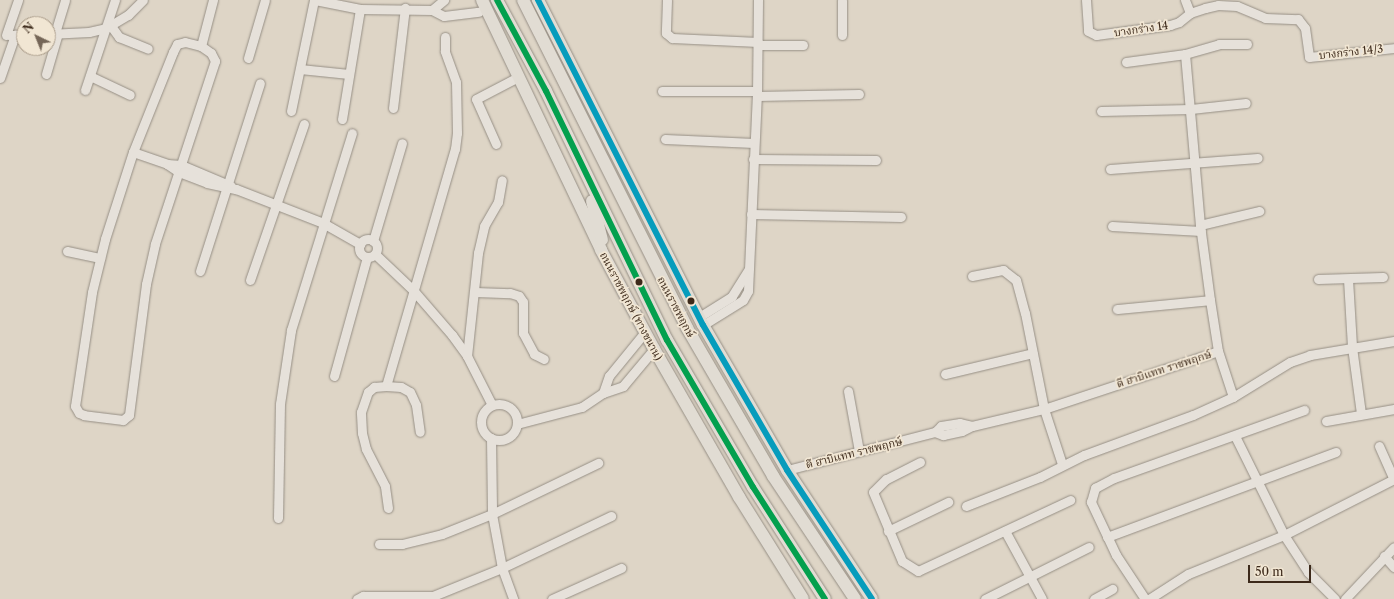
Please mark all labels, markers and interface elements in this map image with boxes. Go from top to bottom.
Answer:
north arrow [16,16,56,56]
street label: บางกร่าง 14 [1113,19,1169,39]
text: N [20,20,37,36]
street label: บางกร่าง 14/3 [1318,42,1384,62]
street label: ถนนราชพฤกษ์ (ทางขนาน) [597,250,665,362]
street label: ถนนราชพฤกษ์ [654,274,698,340]
unlabelled marker [634,277,644,287]
unlabelled marker [686,296,696,306]
street label: ดี ฮาบิแทท ราชพฤกษ์ [1115,347,1213,391]
street label: ดี ฮาบิแทท ราชพฤกษ์ [804,435,904,471]
scale bar [1250,557,1313,583]
text: 50 m [1255,564,1284,579]

